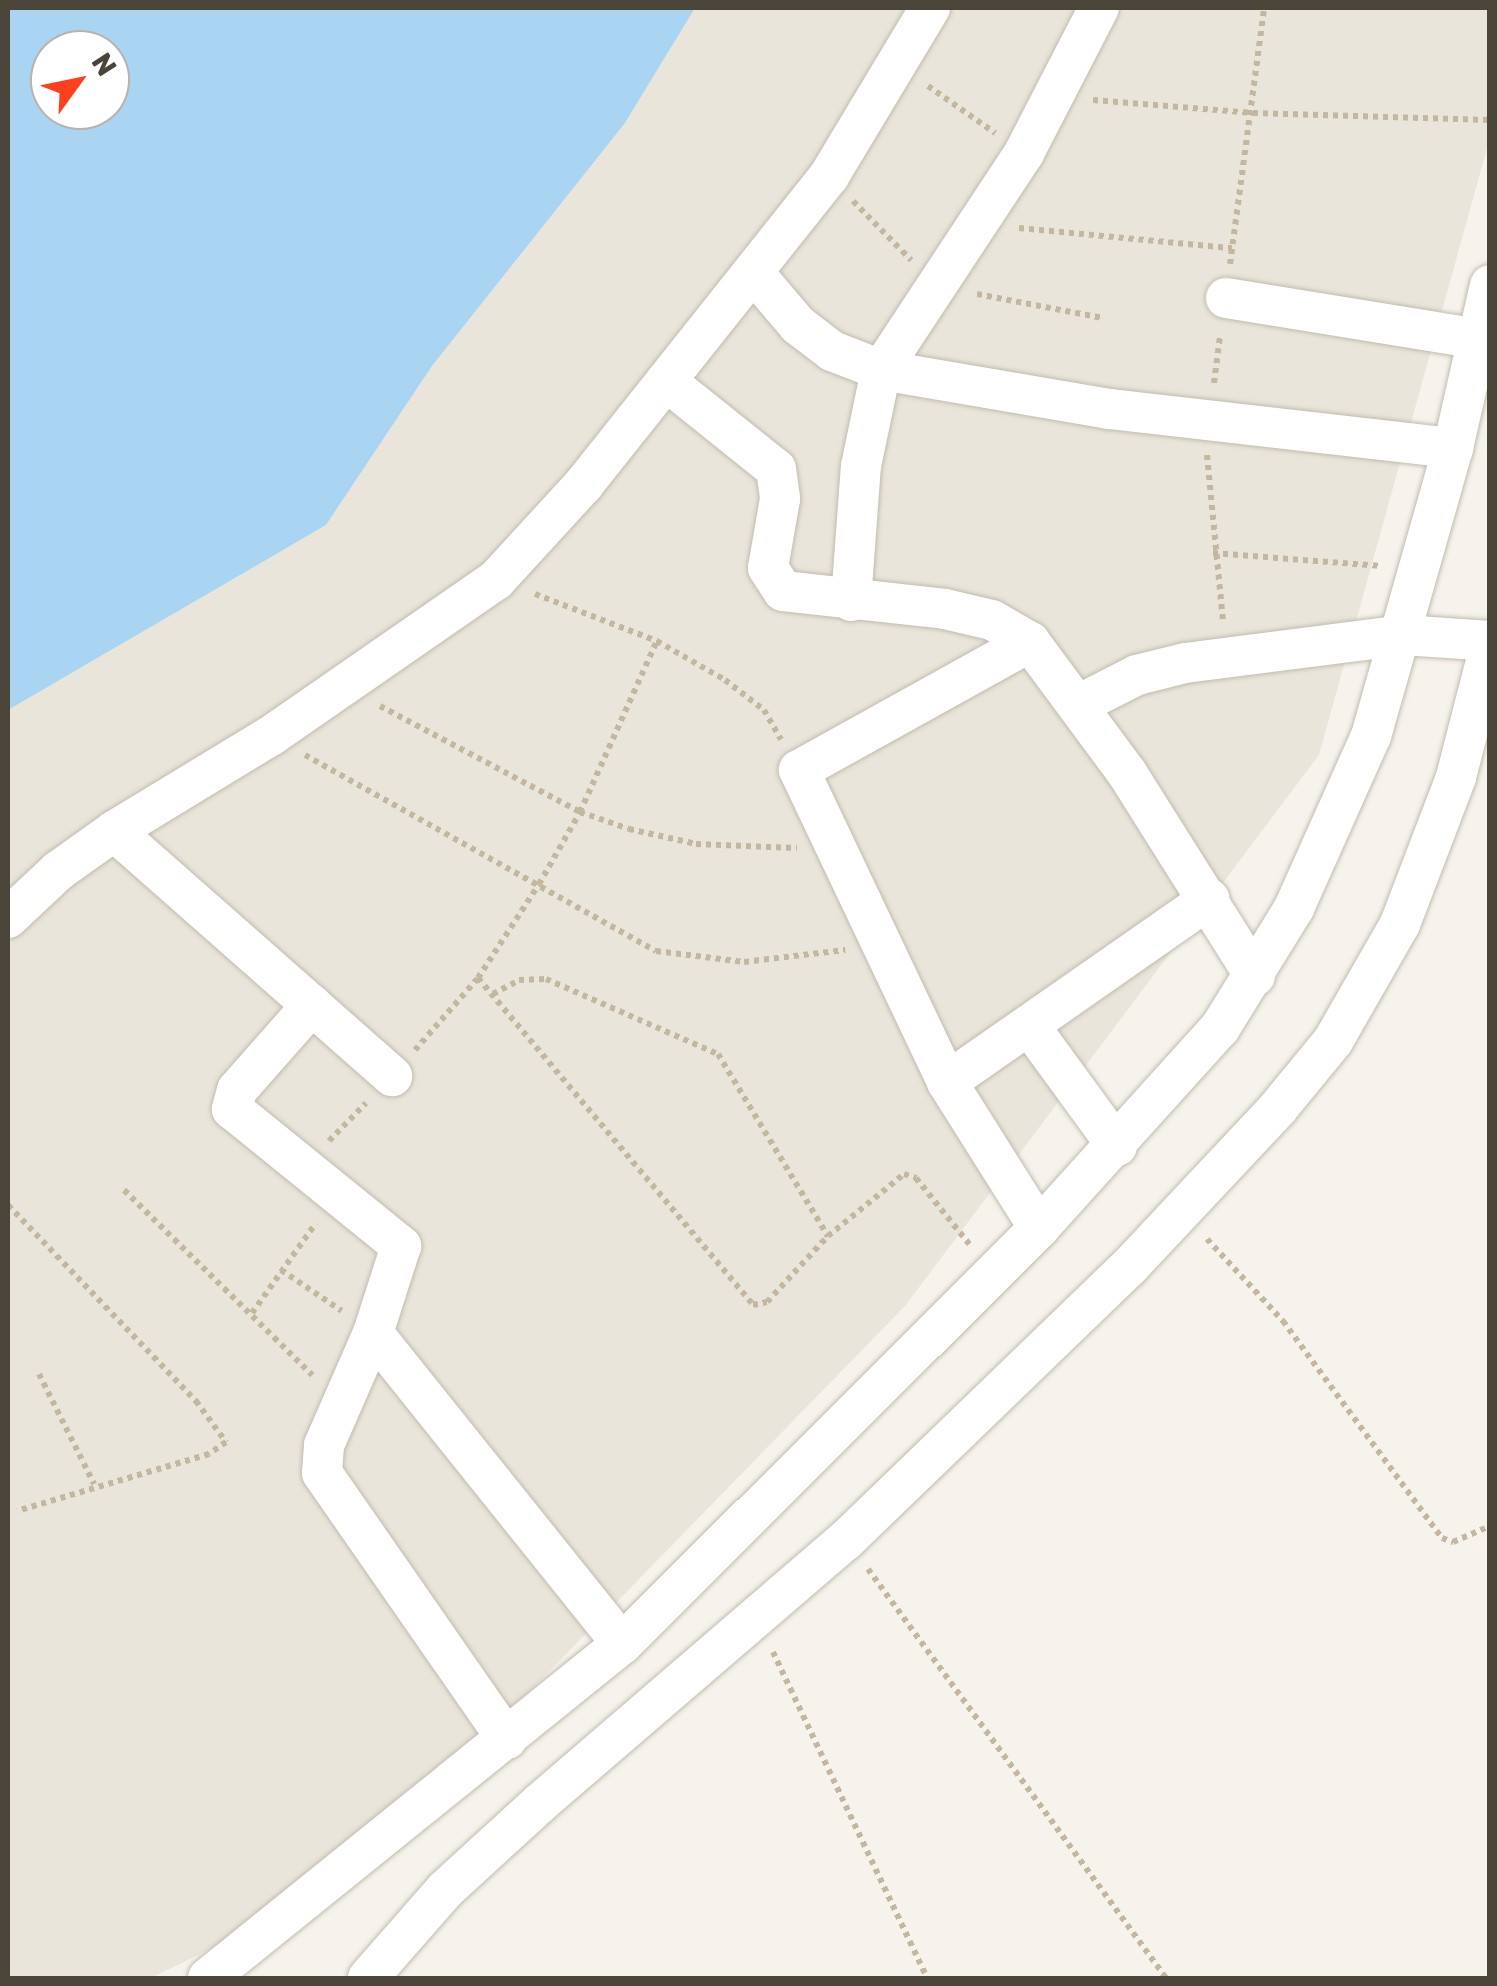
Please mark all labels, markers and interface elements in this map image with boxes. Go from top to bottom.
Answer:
north arrow [30,30,130,130]
text: N [85,47,123,82]

